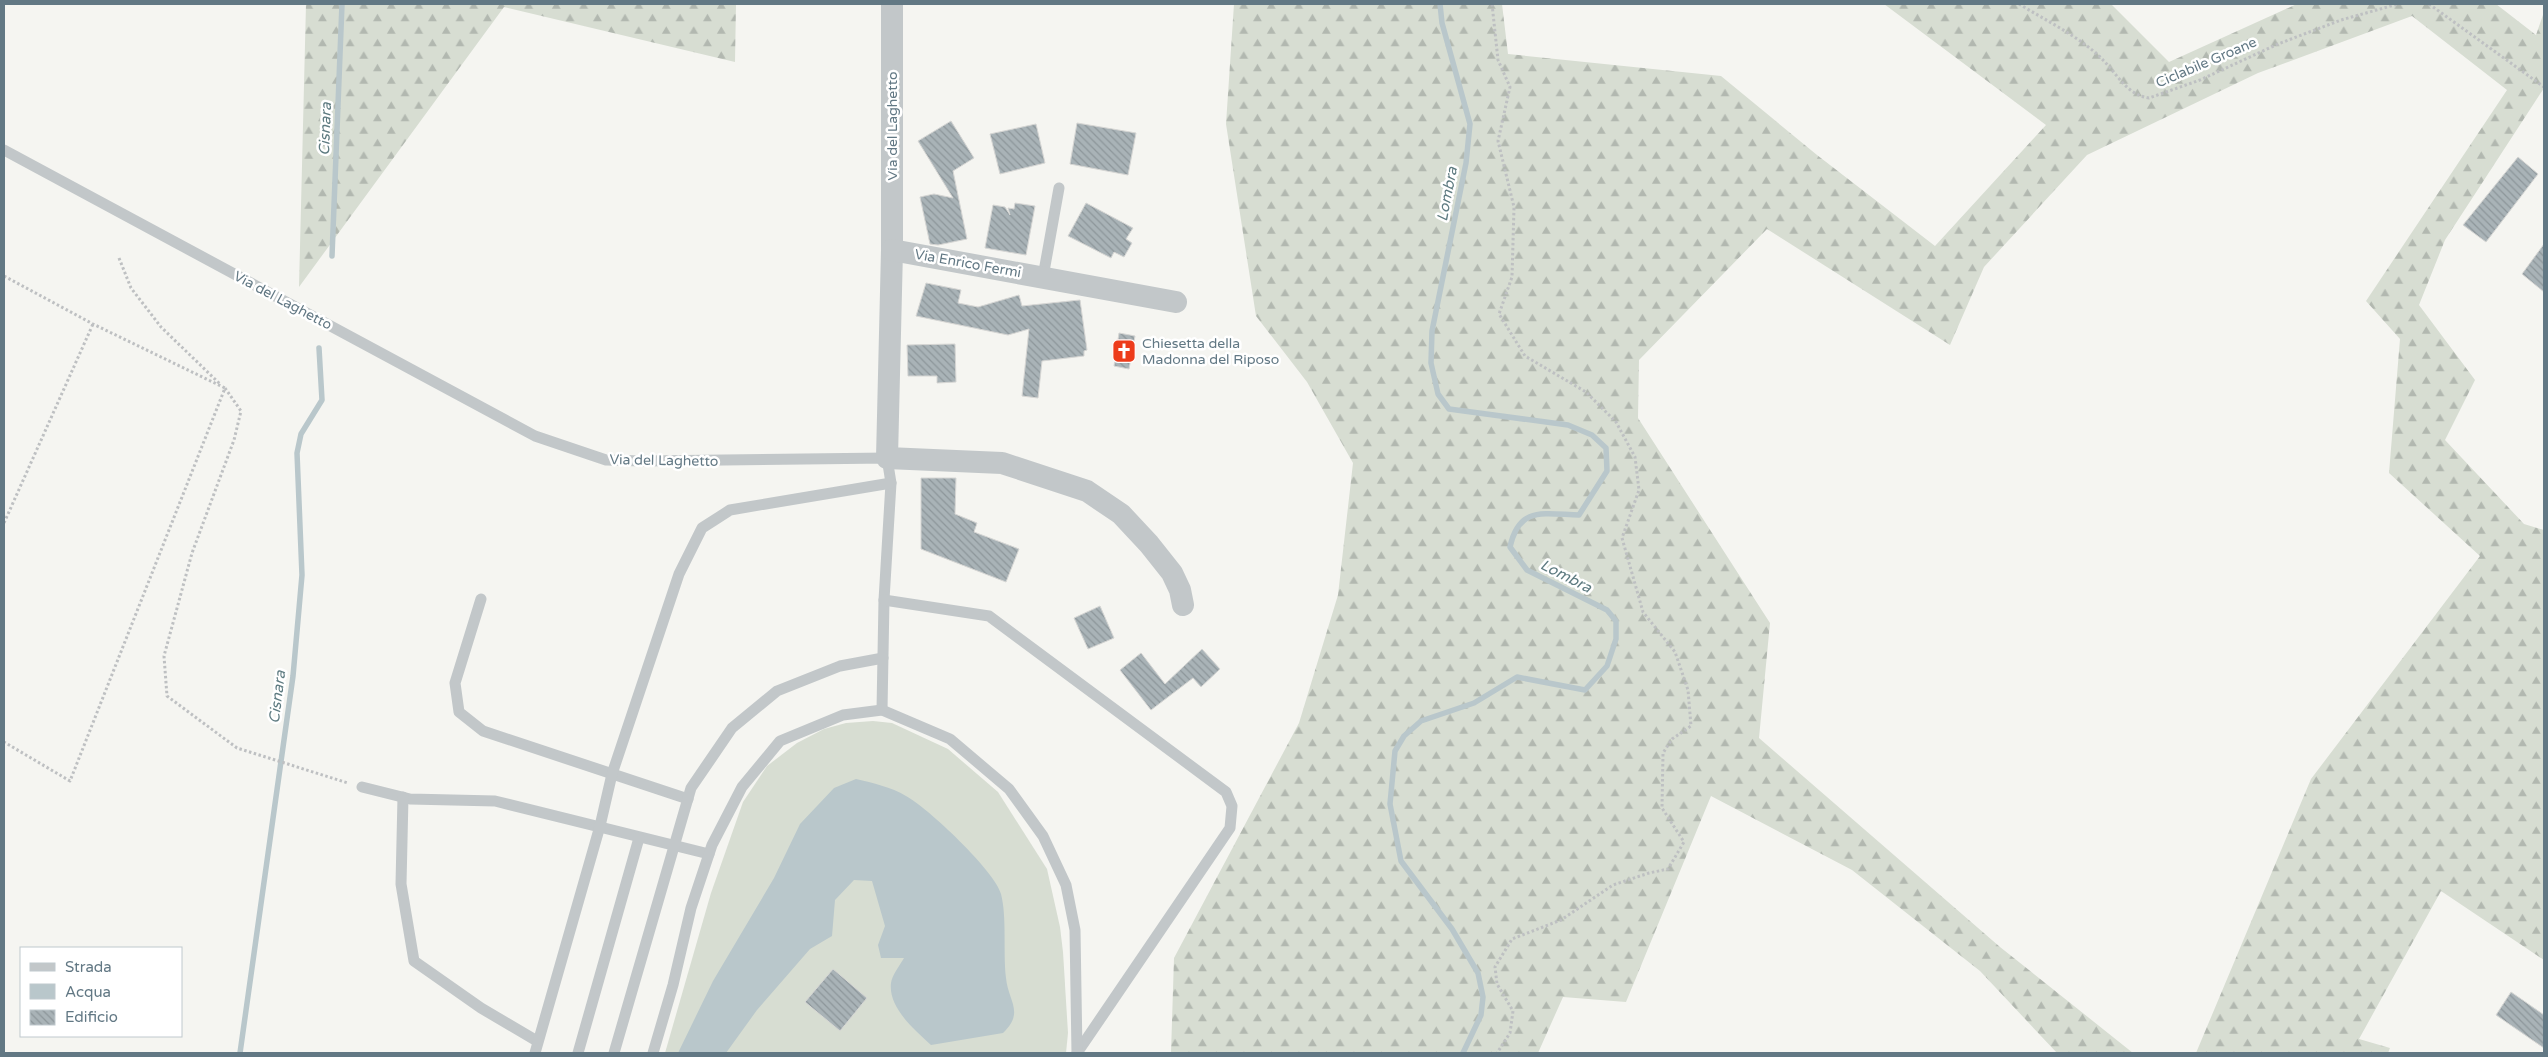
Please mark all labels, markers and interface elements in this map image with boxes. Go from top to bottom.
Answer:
street label: Ciclabile Groane [2153,34,2259,91]
street label: Via del Laghetto [884,72,901,180]
water label: Cisnara [315,102,335,156]
water label: Lombra [1433,165,1461,223]
street label: Via Enrico Fermi [913,246,1023,281]
street label: Via del Laghetto [231,267,335,333]
place label: Chiesetta della Madonna del Riposo [1142,335,1279,368]
church icon: Chiesetta della Madonna del Riposo [1111,338,1137,364]
street label: Via del Laghetto [609,451,719,470]
water label: Lombra [1537,555,1595,597]
water label: Cisnara [265,669,289,724]
legend [20,947,182,1037]
text: Strada [65,958,112,976]
text: Acqua [65,983,111,1001]
text: Edificio [65,1008,118,1026]

